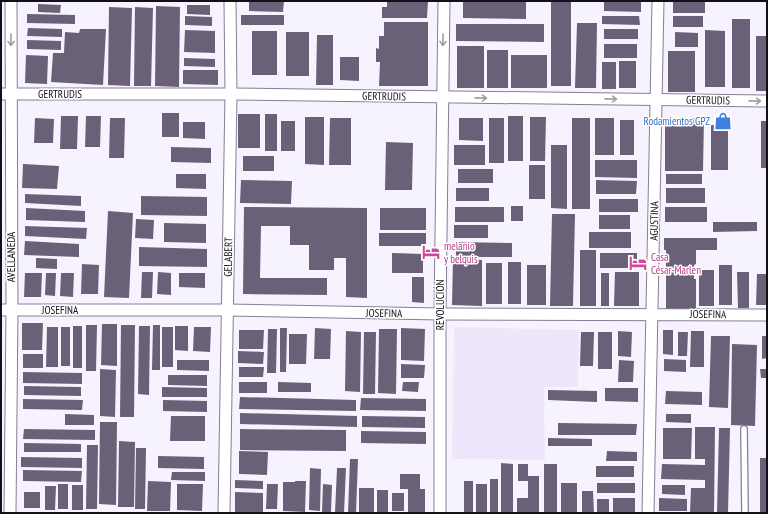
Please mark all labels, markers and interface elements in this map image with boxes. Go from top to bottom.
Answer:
one-way arrow [7,33,15,46]
one-way arrow [439,33,447,46]
street label: GERTRUDIS [38,87,82,101]
street label: GERTRUDIS [362,89,406,103]
street label: GERTRUDIS [686,93,730,107]
one-way arrow [474,94,487,102]
one-way arrow [604,95,617,103]
one-way arrow [748,97,761,105]
shop icon: Rodamientos GPZ [713,111,733,131]
place label: Rodamientos GPZ [644,114,710,128]
street label: AGUSTINA [647,200,661,241]
street label: AVELLANEDA [4,231,18,282]
street label: GELABERT [221,237,235,277]
place label: melanio y belquis [444,239,478,266]
hotel icon: melanio y belquis [421,242,441,262]
place label: Casa César-Marlen [651,250,701,277]
hotel icon: Casa César-Marlen [628,253,648,273]
street label: REVOLUCIÓN [433,280,447,330]
street label: JOSEFINA [41,303,79,317]
street label: JOSEFINA [365,306,403,320]
street label: JOSEFINA [689,307,727,321]

